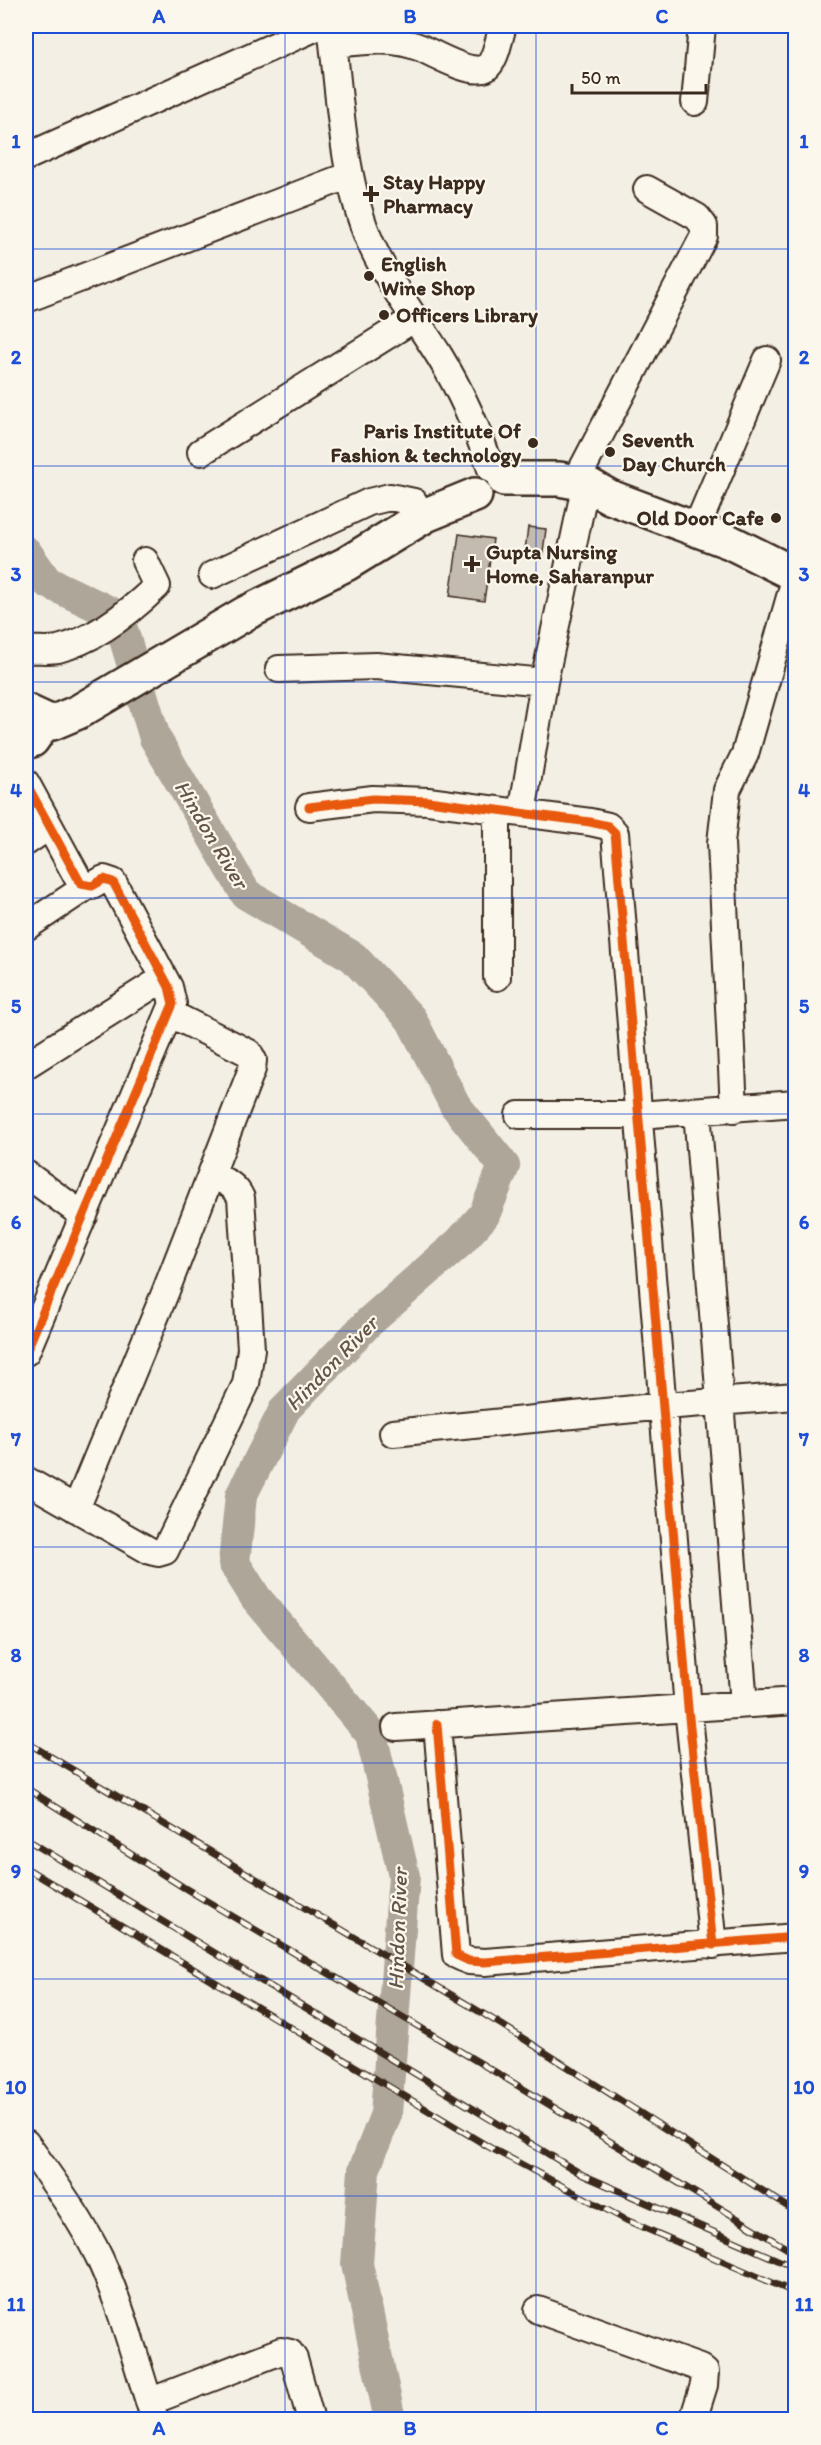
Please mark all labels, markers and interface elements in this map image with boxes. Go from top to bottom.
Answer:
text: A [152,4,166,28]
text: B [404,4,417,28]
text: C [656,4,669,28]
scale bar [572,57,706,95]
text: 50 m [581,67,621,89]
text: 1 [11,129,21,153]
text: 1 [799,129,809,153]
place label: Stay Happy Pharmacy [383,169,485,219]
marker: Stay Happy Pharmacy [364,187,378,201]
place label: English Wine Shop [381,251,475,301]
marker: English Wine Shop [362,269,376,283]
place label: Officers Library [396,302,538,328]
marker: Officers Library [377,308,391,322]
text: 2 [11,345,22,369]
text: 2 [799,345,810,369]
place label: Paris Institute Of Fashion & technology [331,418,521,468]
place label: Seventh Day Church [622,427,726,477]
marker: Paris Institute Of Fashion & technology [526,436,540,450]
marker: Seventh Day Church [603,445,617,459]
place label: Old Door Cafe [637,505,764,530]
marker: Old Door Cafe [769,511,783,525]
place label: Gupta Nursing Home, Saharanpur [486,539,655,589]
marker: Gupta Nursing Home, Saharanpur [463,555,481,573]
text: 3 [11,562,22,586]
text: 3 [799,562,810,586]
water label: Hindon River [169,775,256,896]
text: 4 [10,778,22,802]
text: 4 [798,778,810,802]
text: 5 [11,994,22,1018]
text: 5 [799,994,810,1018]
text: 6 [11,1210,22,1234]
text: 6 [799,1210,810,1234]
water label: Hindon River [279,1308,385,1416]
text: 7 [10,1427,21,1451]
text: 7 [798,1427,809,1451]
text: 8 [11,1643,22,1667]
text: 8 [799,1643,810,1667]
text: 9 [11,1859,21,1883]
text: 9 [799,1859,809,1883]
water label: Hindon River [382,1865,413,1990]
text: 10 [5,2075,27,2099]
text: 10 [793,2075,815,2099]
text: 11 [7,2292,26,2316]
text: 11 [795,2292,814,2316]
text: A [152,2416,166,2440]
text: B [404,2416,417,2440]
text: C [656,2416,669,2440]

